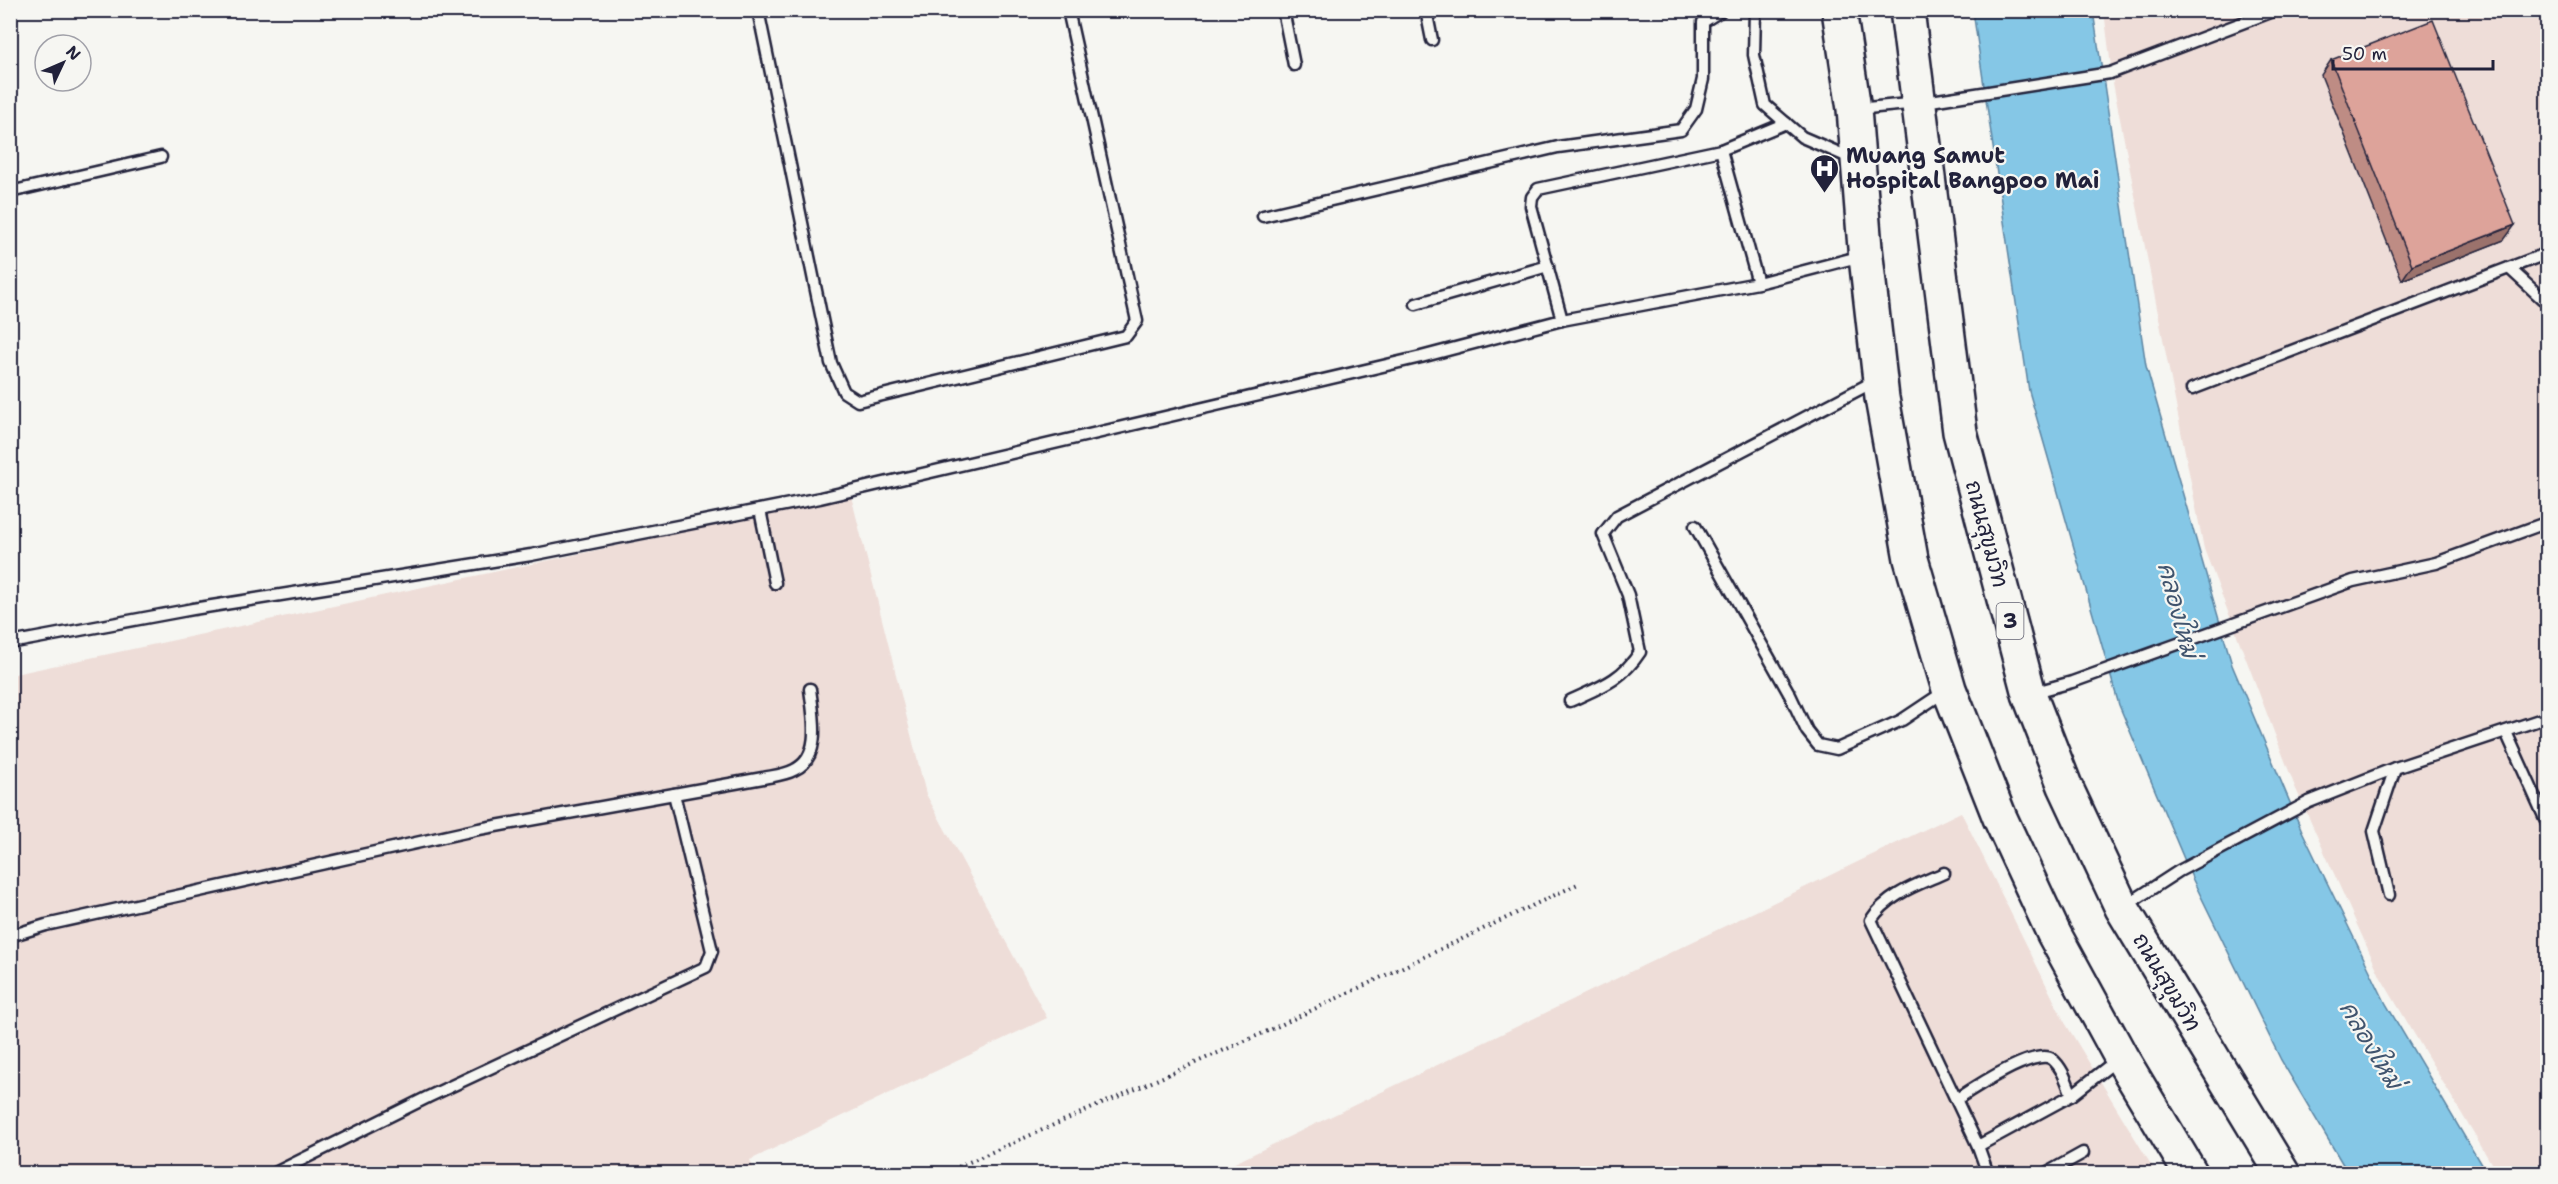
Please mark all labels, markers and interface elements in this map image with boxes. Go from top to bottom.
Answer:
north arrow [33,33,93,93]
scale bar [2333,33,2494,71]
text: N [61,41,85,65]
text: 50 m [2342,42,2387,66]
place label: Muang Samut Hospital Bangpoo Mai [1846,141,2099,195]
hospital icon: Muang Samut Hospital Bangpoo Mai [1809,152,1841,194]
street label: ถนนสุขุมวิท [1957,477,2015,591]
water label: คลองใหม่ [2150,559,2207,665]
road number: 3 [1996,603,2024,639]
street label: ถนนสุขุมวิท [2125,927,2208,1038]
water label: คลองใหม่ [2332,995,2412,1099]

